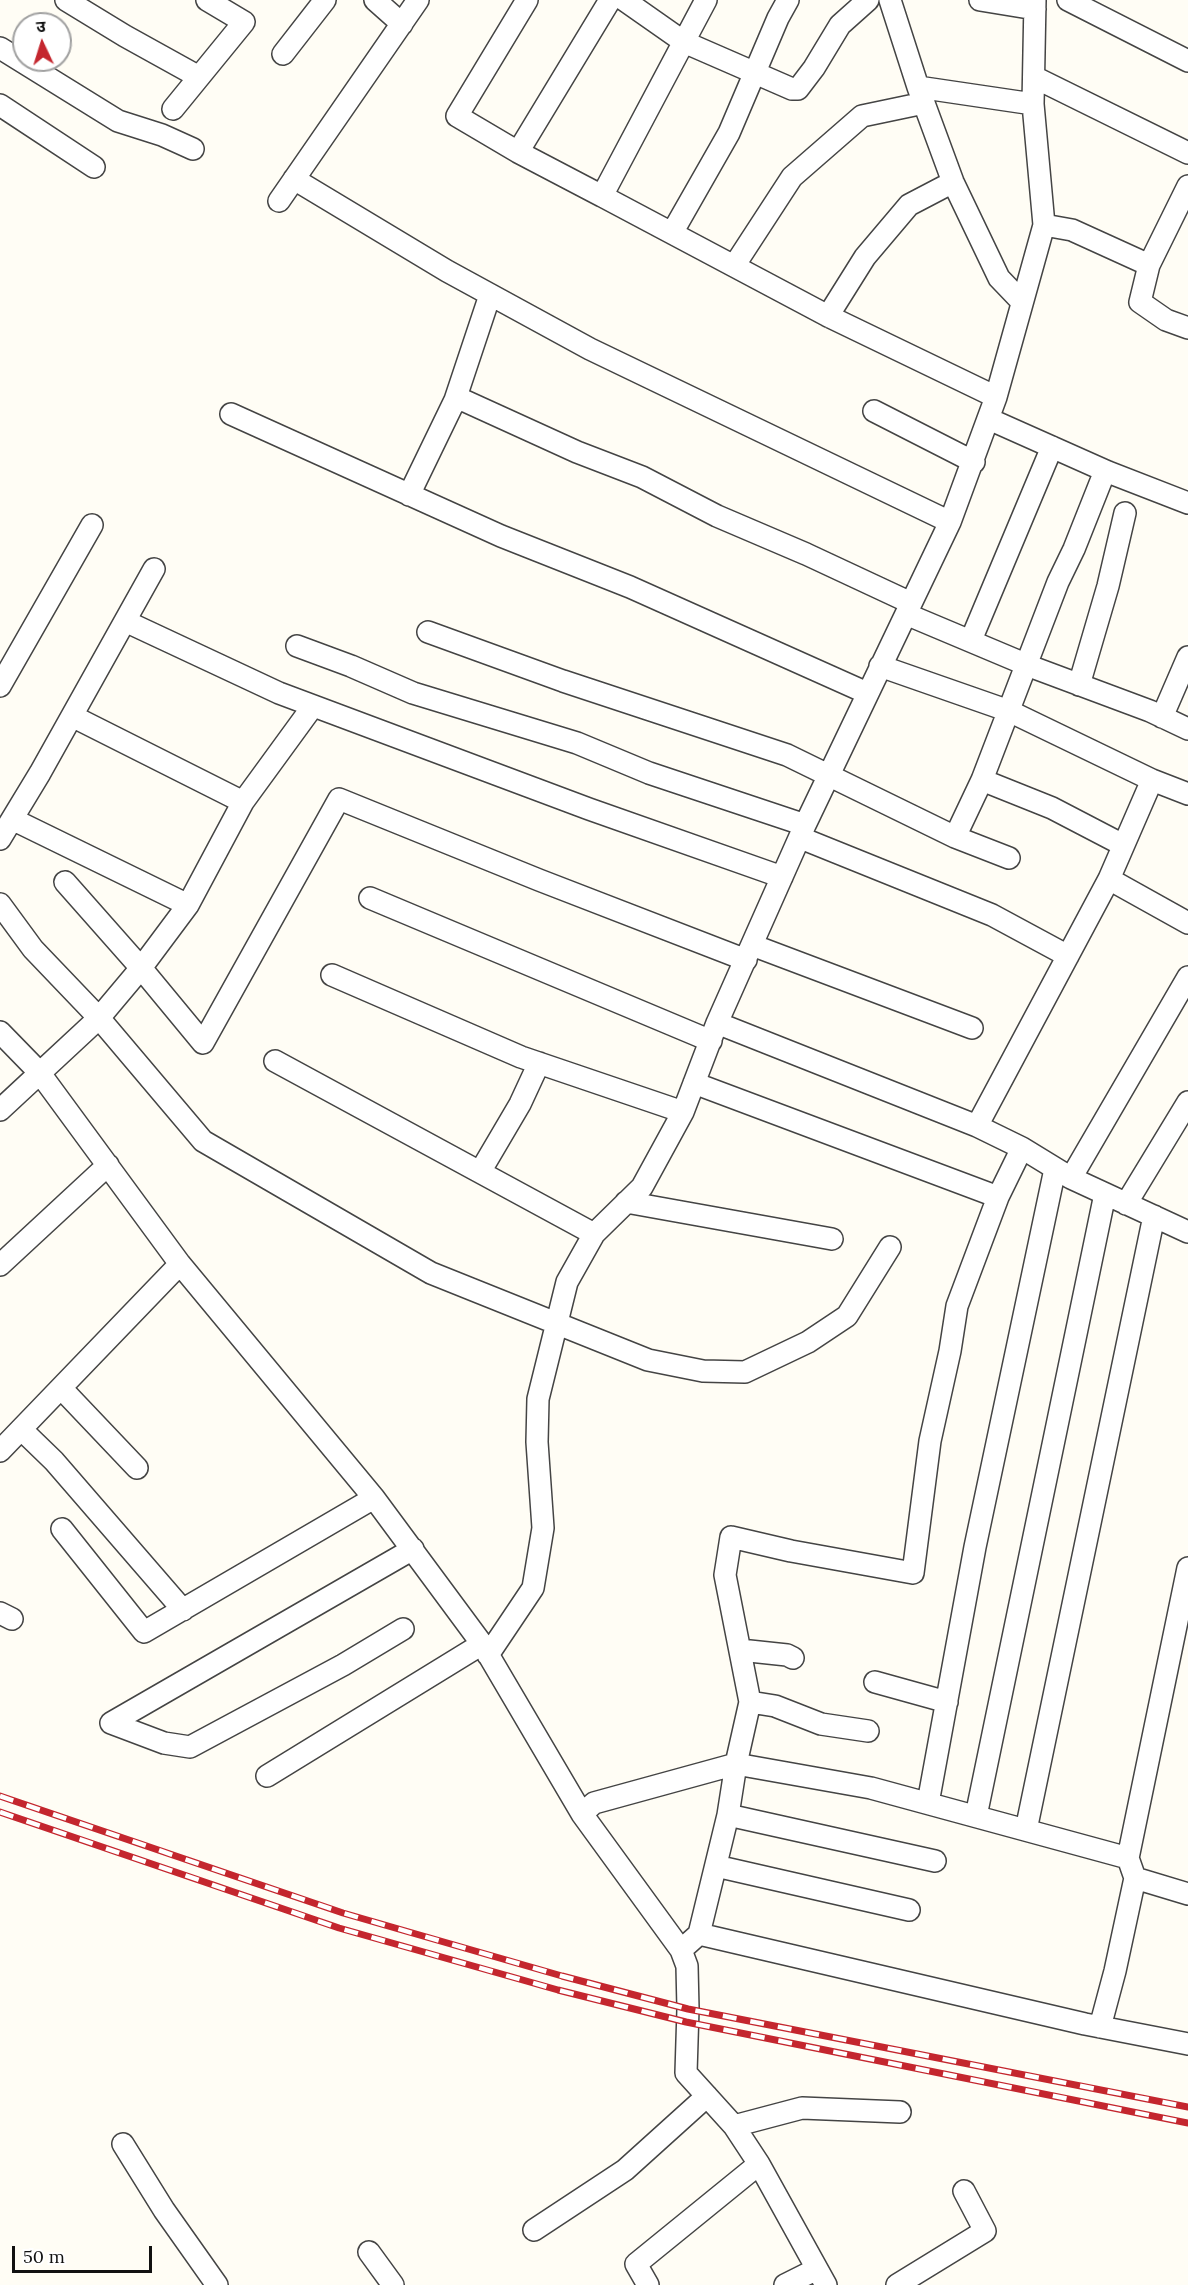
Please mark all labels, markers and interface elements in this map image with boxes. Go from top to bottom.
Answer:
north arrow [12,12,72,72]
text: उ [36,16,46,36]
scale bar [15,2234,154,2272]
text: 50 m [23,2245,65,2268]

